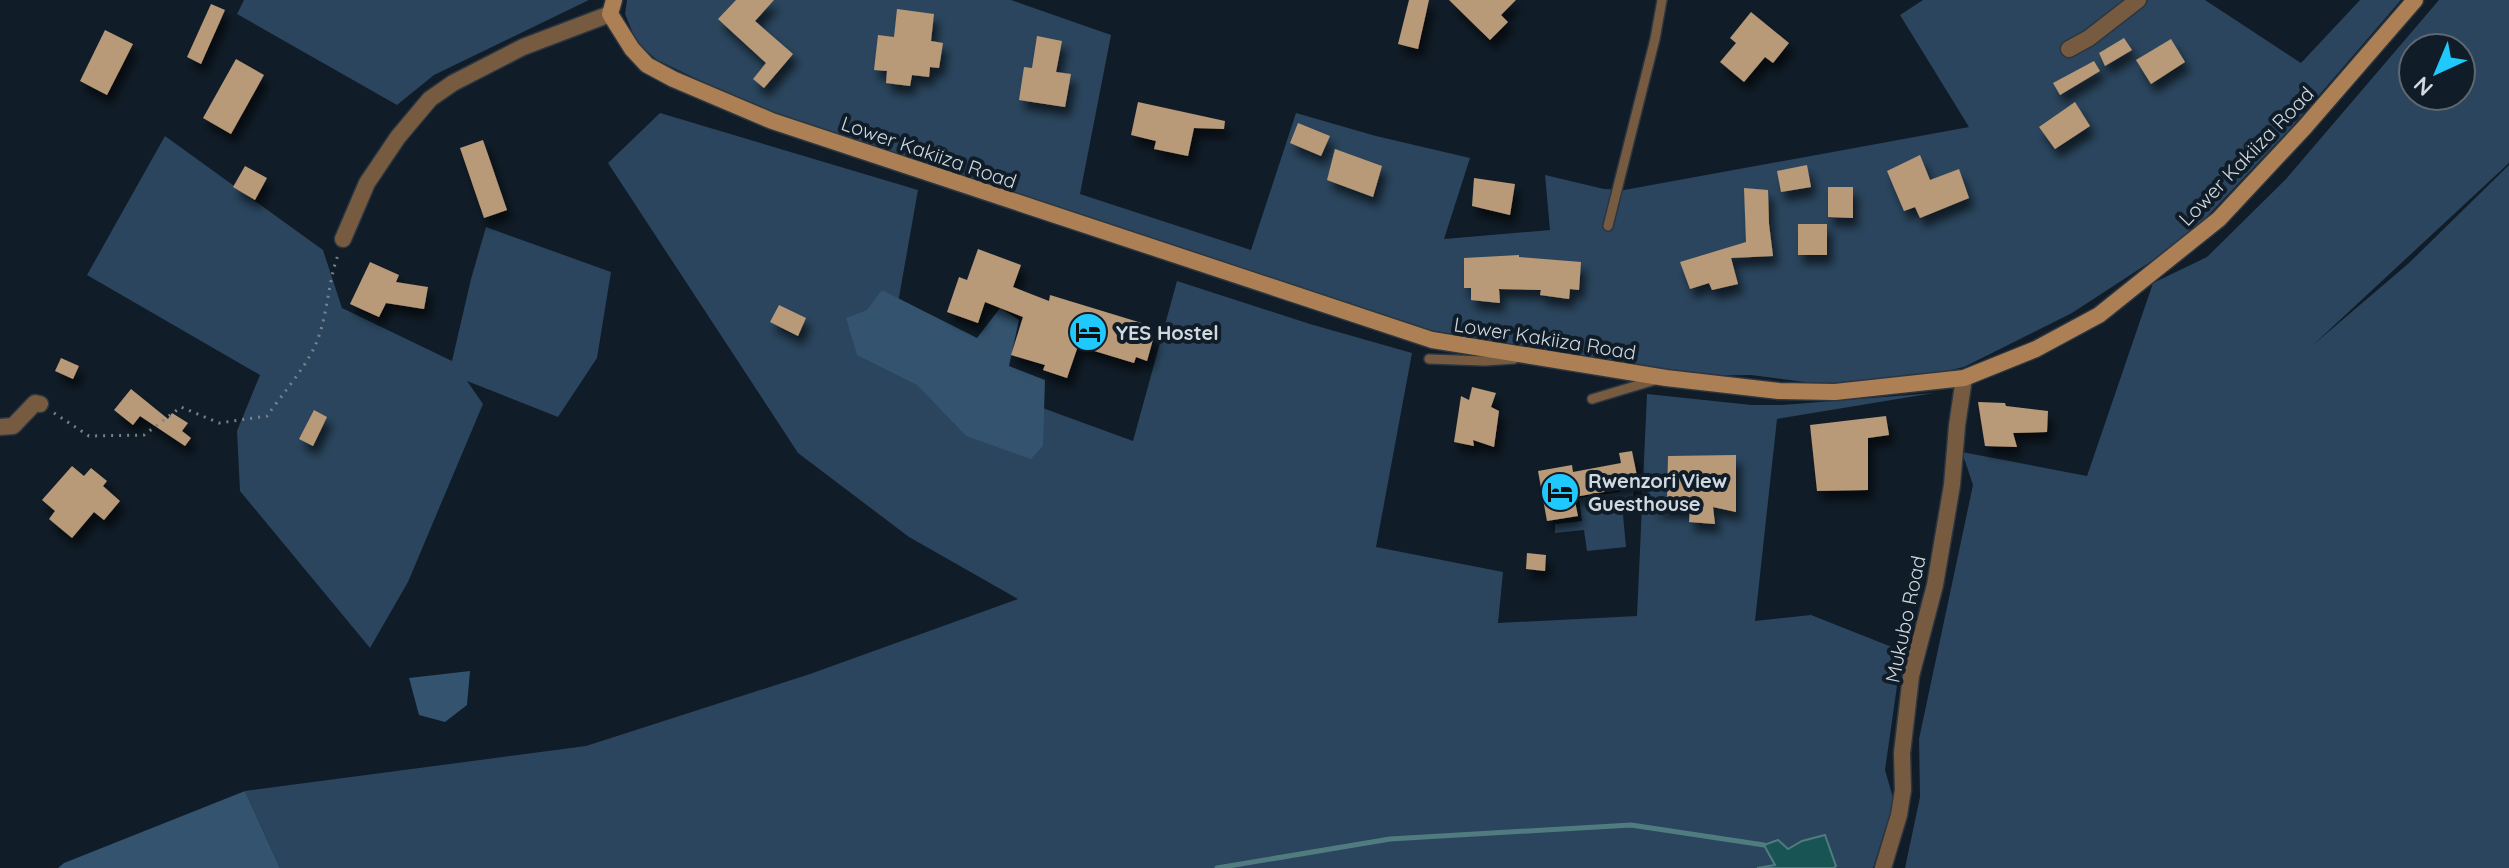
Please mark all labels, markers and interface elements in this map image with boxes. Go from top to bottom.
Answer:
north arrow [2397,32,2477,112]
text: N [2408,71,2439,102]
street label: Lower Kakiiza Road [2173,81,2319,231]
street label: Lower Kakiiza Road [838,110,1020,194]
hotel icon: YES Hostel [1067,311,1109,353]
street label: Lower Kakiiza Road [1452,311,1638,365]
place label: YES Hostel [1116,320,1219,345]
place label: Rwenzori View Guesthouse [1588,468,1727,516]
hotel icon: Rwenzori View Guesthouse [1539,471,1581,513]
street label: Mukubo Road [1879,553,1931,685]

